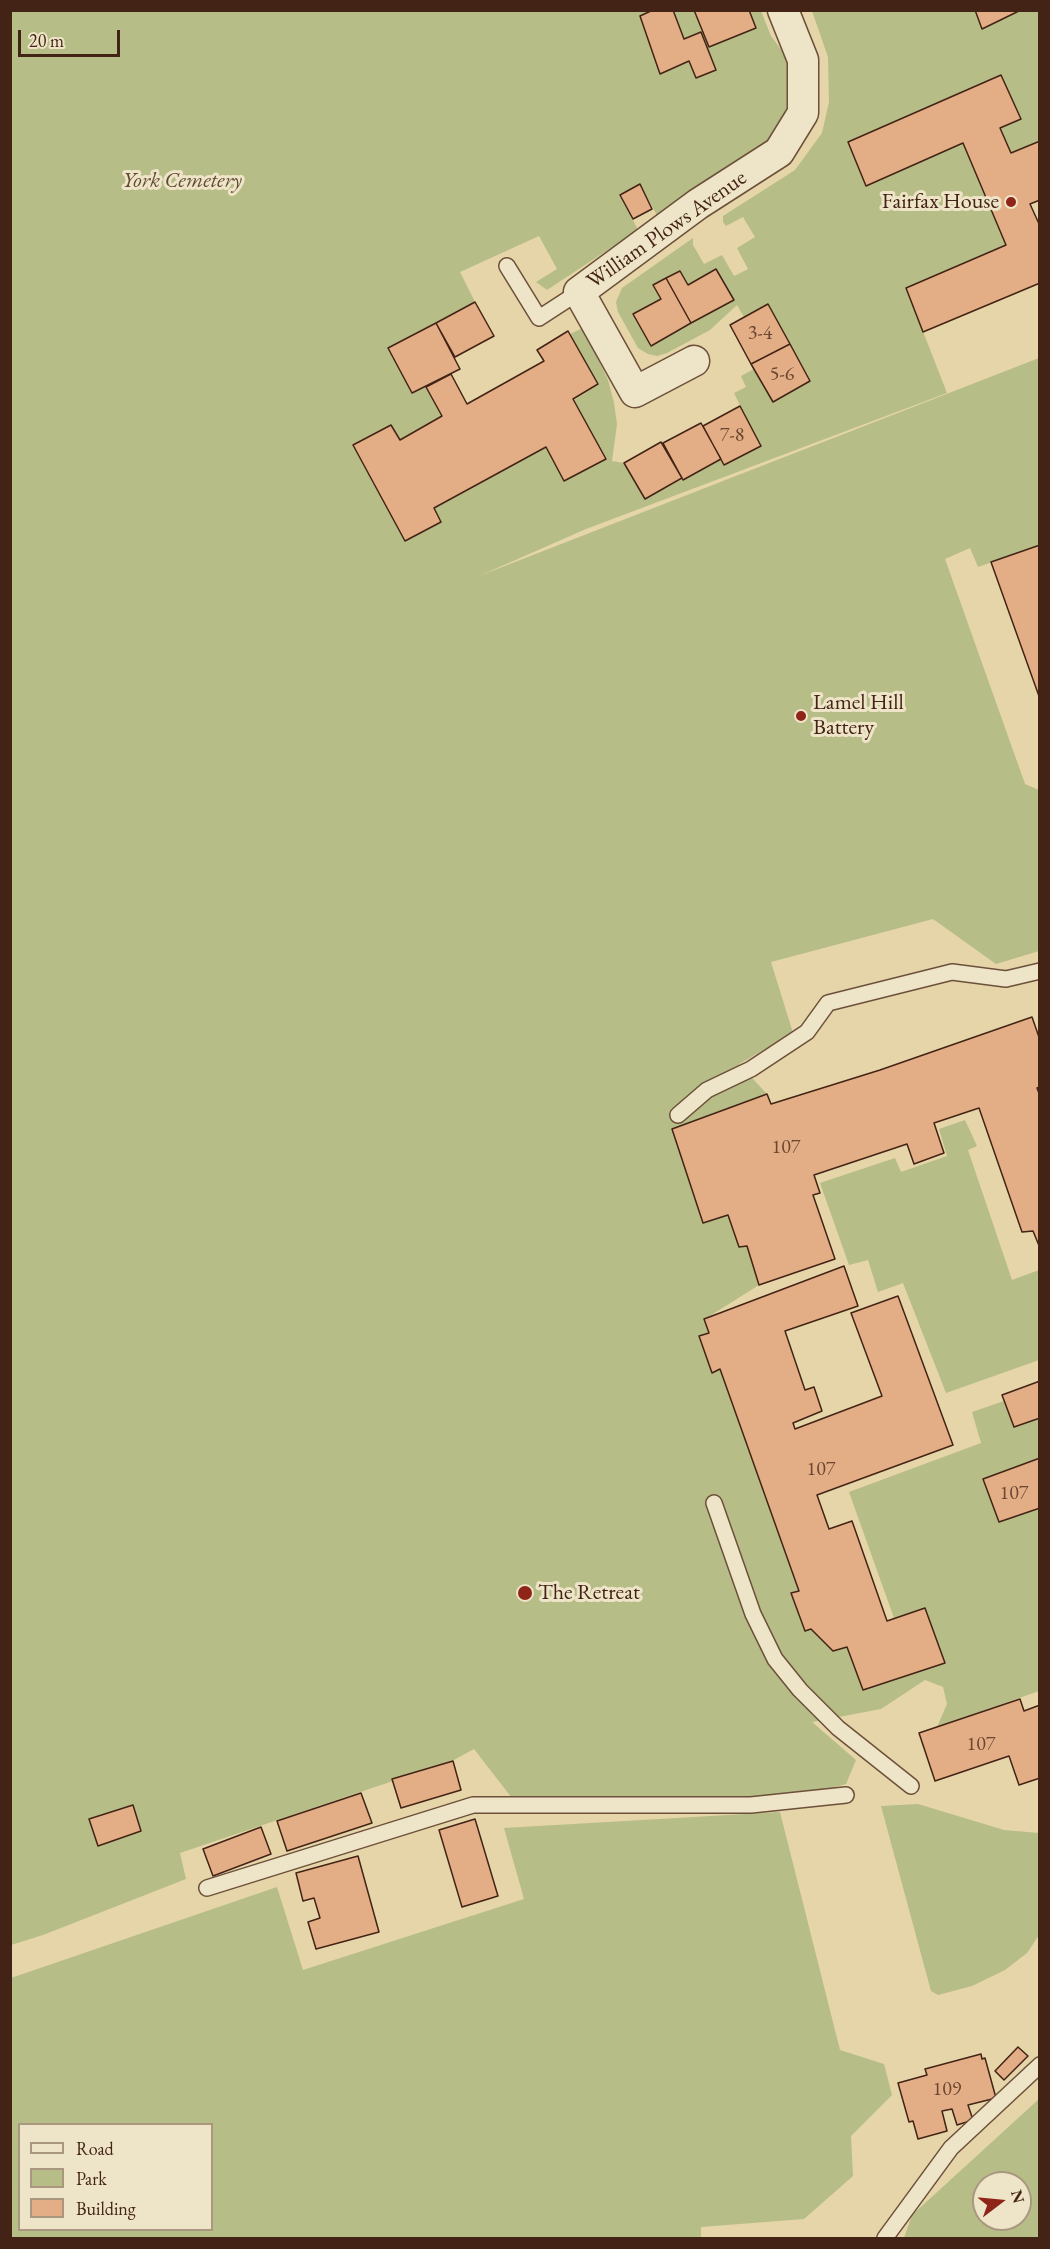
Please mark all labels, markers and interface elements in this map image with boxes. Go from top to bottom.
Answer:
scale bar [21,18,123,56]
text: 20 m [29,29,64,52]
street label: William Plows Avenue [582,165,752,295]
park label: York Cemetery [122,168,242,194]
place label: Fairfax House [882,189,999,215]
marker: Fairfax House [1004,195,1018,209]
house number: 3-4 [748,322,772,346]
house number: 5-6 [770,363,794,387]
house number: 7-8 [720,424,744,448]
place label: Lamel Hill Battery [813,690,904,742]
marker: Lamel Hill Battery [794,709,808,723]
house number: 107 [772,1136,800,1160]
house number: 107 [807,1458,835,1482]
house number: 107 [1000,1482,1028,1506]
place label: The Retreat [538,1580,640,1606]
marker: The Retreat [516,1584,534,1602]
house number: 107 [967,1733,995,1757]
house number: 109 [933,2078,961,2102]
legend [18,2123,213,2231]
text: Road [76,2137,114,2160]
text: Park [76,2167,107,2190]
north arrow [972,2171,1032,2231]
text: N [1006,2187,1030,2206]
text: Building [76,2197,136,2220]

